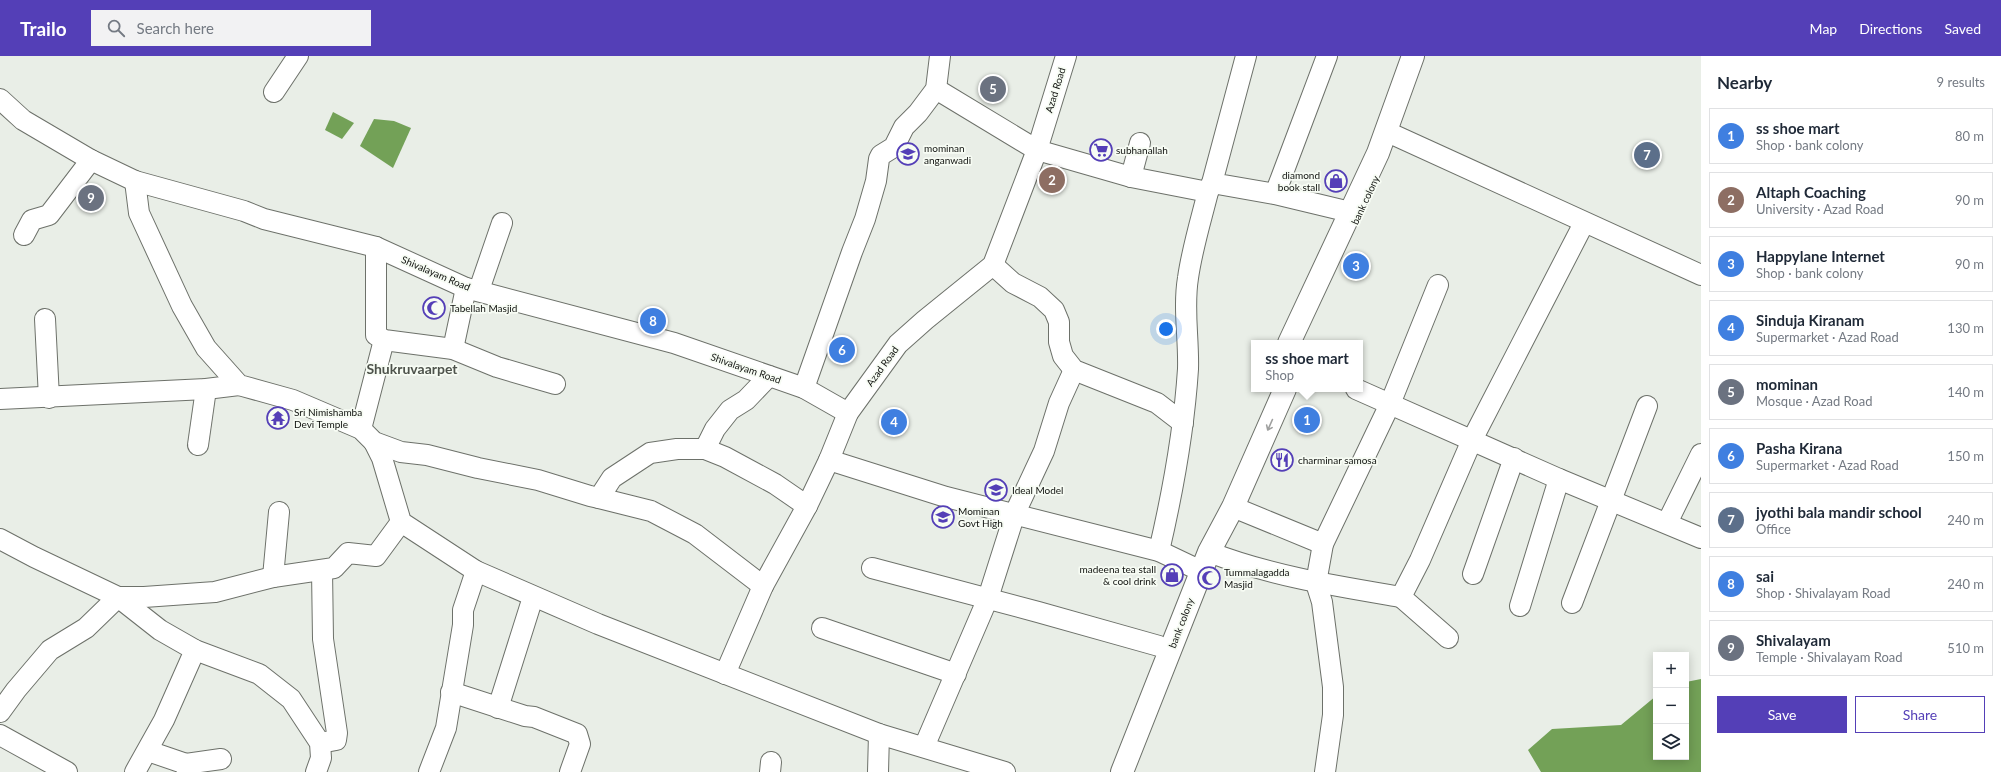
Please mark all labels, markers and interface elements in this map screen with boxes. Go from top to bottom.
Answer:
search box [91,10,371,46]
text: Trailo [20,17,67,40]
icon: search [105,17,127,39]
text: Search here [137,19,214,37]
text: Map [1810,20,1837,37]
text: Directions [1859,20,1922,37]
text: Saved [1944,20,1981,37]
street label: Azad Road [1042,66,1068,114]
text: Nearby [1717,72,1772,93]
pin: 5 [980,74,1006,104]
text: 9 results [1937,74,1985,90]
text: ss shoe mart [1756,119,1840,137]
text: 1 [1727,128,1735,144]
text: 80 m [1955,128,1984,144]
supermarket icon: subhanallah [1088,137,1114,163]
text: Shop · bank colony [1756,137,1864,153]
pin: 7 [1634,140,1660,170]
school or university icon: mominan anganwadi [895,141,921,167]
place label: mominan anganwadi [924,142,971,166]
place label: subhanallah [1116,144,1168,156]
pin: 2 [1039,165,1065,195]
shop icon: diamond book stall [1323,168,1349,194]
place label: diamond book stall [1278,169,1320,193]
street label: bank colony [1348,173,1382,226]
pin: 9 [78,183,104,213]
text: Altaph Coaching [1756,183,1866,201]
text: 2 [1727,192,1735,208]
text: 90 m [1955,192,1984,208]
text: University · Azad Road [1756,201,1884,217]
text: Happylane Internet [1756,247,1885,265]
pin: 3 [1343,251,1369,281]
street label: Shivalayam Road [400,253,472,293]
text: 3 [1727,256,1735,272]
text: 90 m [1955,256,1984,272]
text: Shop · bank colony [1756,265,1864,281]
mosque icon: Tabellah Masjid [421,295,447,321]
place label: Tabellah Masjid [450,302,517,314]
pin: 8 [640,306,666,336]
text: Sinduja Kiranam [1756,311,1864,329]
your location [1156,319,1176,339]
text: 4 [1727,320,1735,336]
text: 130 m [1947,320,1984,336]
text: Supermarket · Azad Road [1756,329,1899,345]
pin: 6 [829,335,855,365]
popup [1251,340,1363,392]
street label: Azad Road [863,344,901,388]
text: ss shoe mart [1265,349,1349,367]
street label: Shivalayam Road [709,350,783,386]
district label: Shukruvaarpet [366,360,458,377]
text: Shop [1265,367,1294,383]
text: mominan [1756,375,1818,393]
text: 5 [1727,384,1735,400]
text: 140 m [1947,384,1984,400]
text: Mosque · Azad Road [1756,393,1872,409]
temple icon: Sri Nimishamba Devi Temple [265,405,291,431]
pin: 1 [1294,405,1320,435]
place label: Sri Nimishamba Devi Temple [294,406,362,430]
pin: 4 [881,407,907,437]
one-way arrow [1265,418,1273,430]
text: Pasha Kirana [1756,439,1842,457]
restaurant icon: charminar samosa [1269,447,1295,473]
text: 6 [1727,448,1735,464]
text: 150 m [1947,448,1984,464]
place label: charminar samosa [1298,454,1377,466]
text: Supermarket · Azad Road [1756,457,1899,473]
school or university icon: Ideal Model [983,477,1009,503]
place label: Ideal Model [1012,484,1063,496]
text: jyothi bala mandir school [1756,503,1922,521]
school or university icon: Mominan Govt High [930,504,956,530]
place label: Mominan Govt High [958,505,1003,529]
text: 7 [1727,512,1735,528]
text: 240 m [1947,512,1984,528]
text: Office [1756,521,1791,537]
shop icon: madeena tea stall & cool drink [1159,562,1185,588]
place label: madeena tea stall & cool drink [1080,563,1157,587]
mosque icon: Tummalagadda Masjid [1196,565,1222,591]
place label: Tummalagadda Masjid [1224,566,1290,590]
text: sai [1756,567,1774,585]
text: 8 [1727,576,1735,592]
text: 240 m [1947,576,1984,592]
text: Shop · Shivalayam Road [1756,585,1891,601]
street label: bank colony [1166,595,1196,650]
text: Shivalayam [1756,631,1831,649]
text: 9 [1727,640,1735,656]
text: 510 m [1947,640,1984,656]
text: Temple · Shivalayam Road [1756,649,1903,665]
map controls [1653,652,1689,760]
button: + [1653,652,1689,688]
button: − [1653,688,1689,724]
button: Save [1717,696,1847,733]
button: Share [1855,696,1985,733]
button: layers [1653,724,1689,760]

